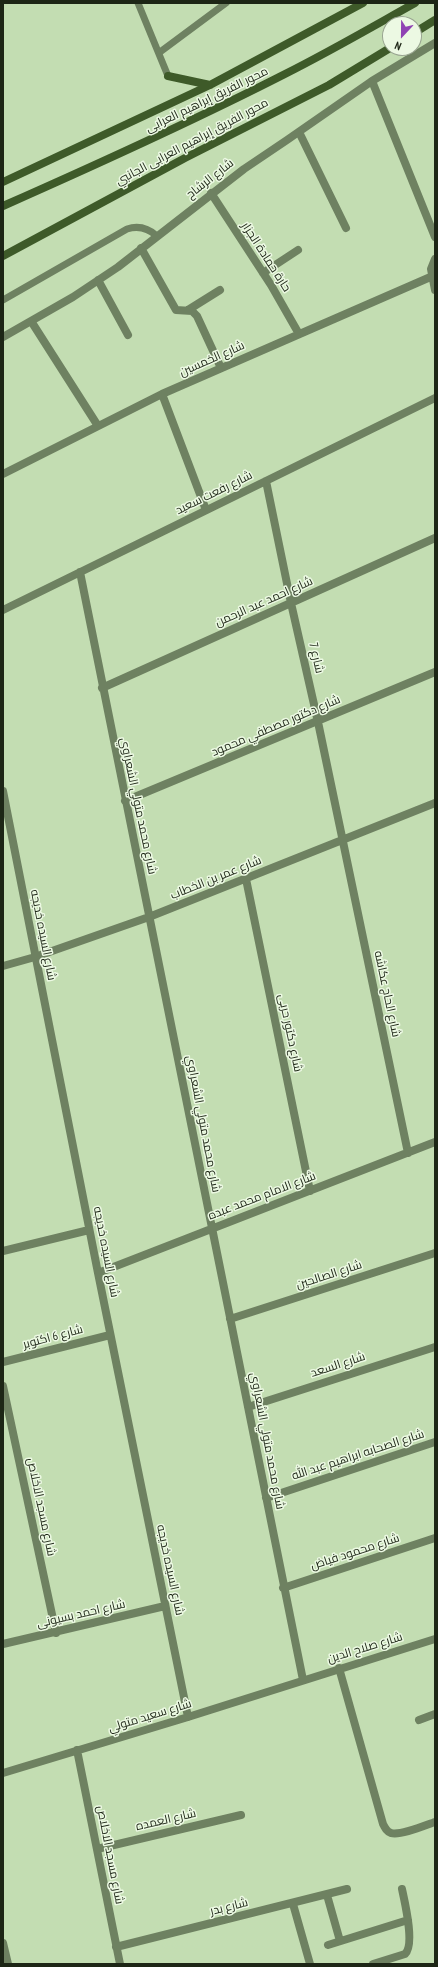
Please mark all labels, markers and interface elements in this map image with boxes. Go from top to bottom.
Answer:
north arrow [382,16,422,56]
text: N [393,39,403,54]
street label: محور الفريق إبراهيم العرابى [143,64,271,136]
street label: محور الفريق إبراهيم العرابى الجانبي [113,96,271,188]
street label: شارع الرشاح [183,156,237,202]
street label: حارة حمادة الجزار [238,219,294,295]
street label: شارع الخمسين [177,338,247,380]
street label: شارع رفعت سعيد [173,468,255,518]
street label: شارع احمد عبد الرحمن [213,574,315,630]
street label: شارع 7 [305,641,327,675]
street label: شارع دكتور مصطفي محمود [209,692,343,760]
street label: شارع محمد متولي الشعراوي [116,736,160,876]
street label: شارع عمر بن الخطاب [168,853,264,903]
street label: شارع السيده خديجه [27,888,59,982]
street label: شارع الحاج عكاشه [371,949,403,1039]
street label: شارع دكتور حربى [275,993,305,1073]
street label: شارع محمد متولي الشعراوي [183,1054,223,1194]
street label: شارع الامام محمد عبده [206,1169,318,1223]
street label: شارع السيده خديجه [90,1205,122,1299]
street label: شارع الصالحين [294,1258,364,1292]
street label: شارع 6 اكتوبر [21,1322,85,1352]
street label: شارع السعد [309,1349,367,1381]
street label: شارع محمد متولي الشعراوي [247,1371,287,1511]
street label: شارع الصحابه ابراهيم عبد الله [290,1427,426,1483]
street label: شارع مسجد الاخلاص [24,1457,58,1557]
street label: شارع السيده خديجه [153,1523,187,1617]
street label: شارع محمود فياض [309,1531,401,1573]
street label: شارع احمد بسيونى [35,1597,127,1631]
street label: شارع صلاح الدين [326,1630,404,1666]
street label: شارع سعيد متولي [107,1697,193,1735]
street label: شارع مسجد الاخلاص [93,1805,127,1905]
street label: شارع العمده [134,1806,198,1834]
street label: شارع بدر [209,1895,249,1919]

